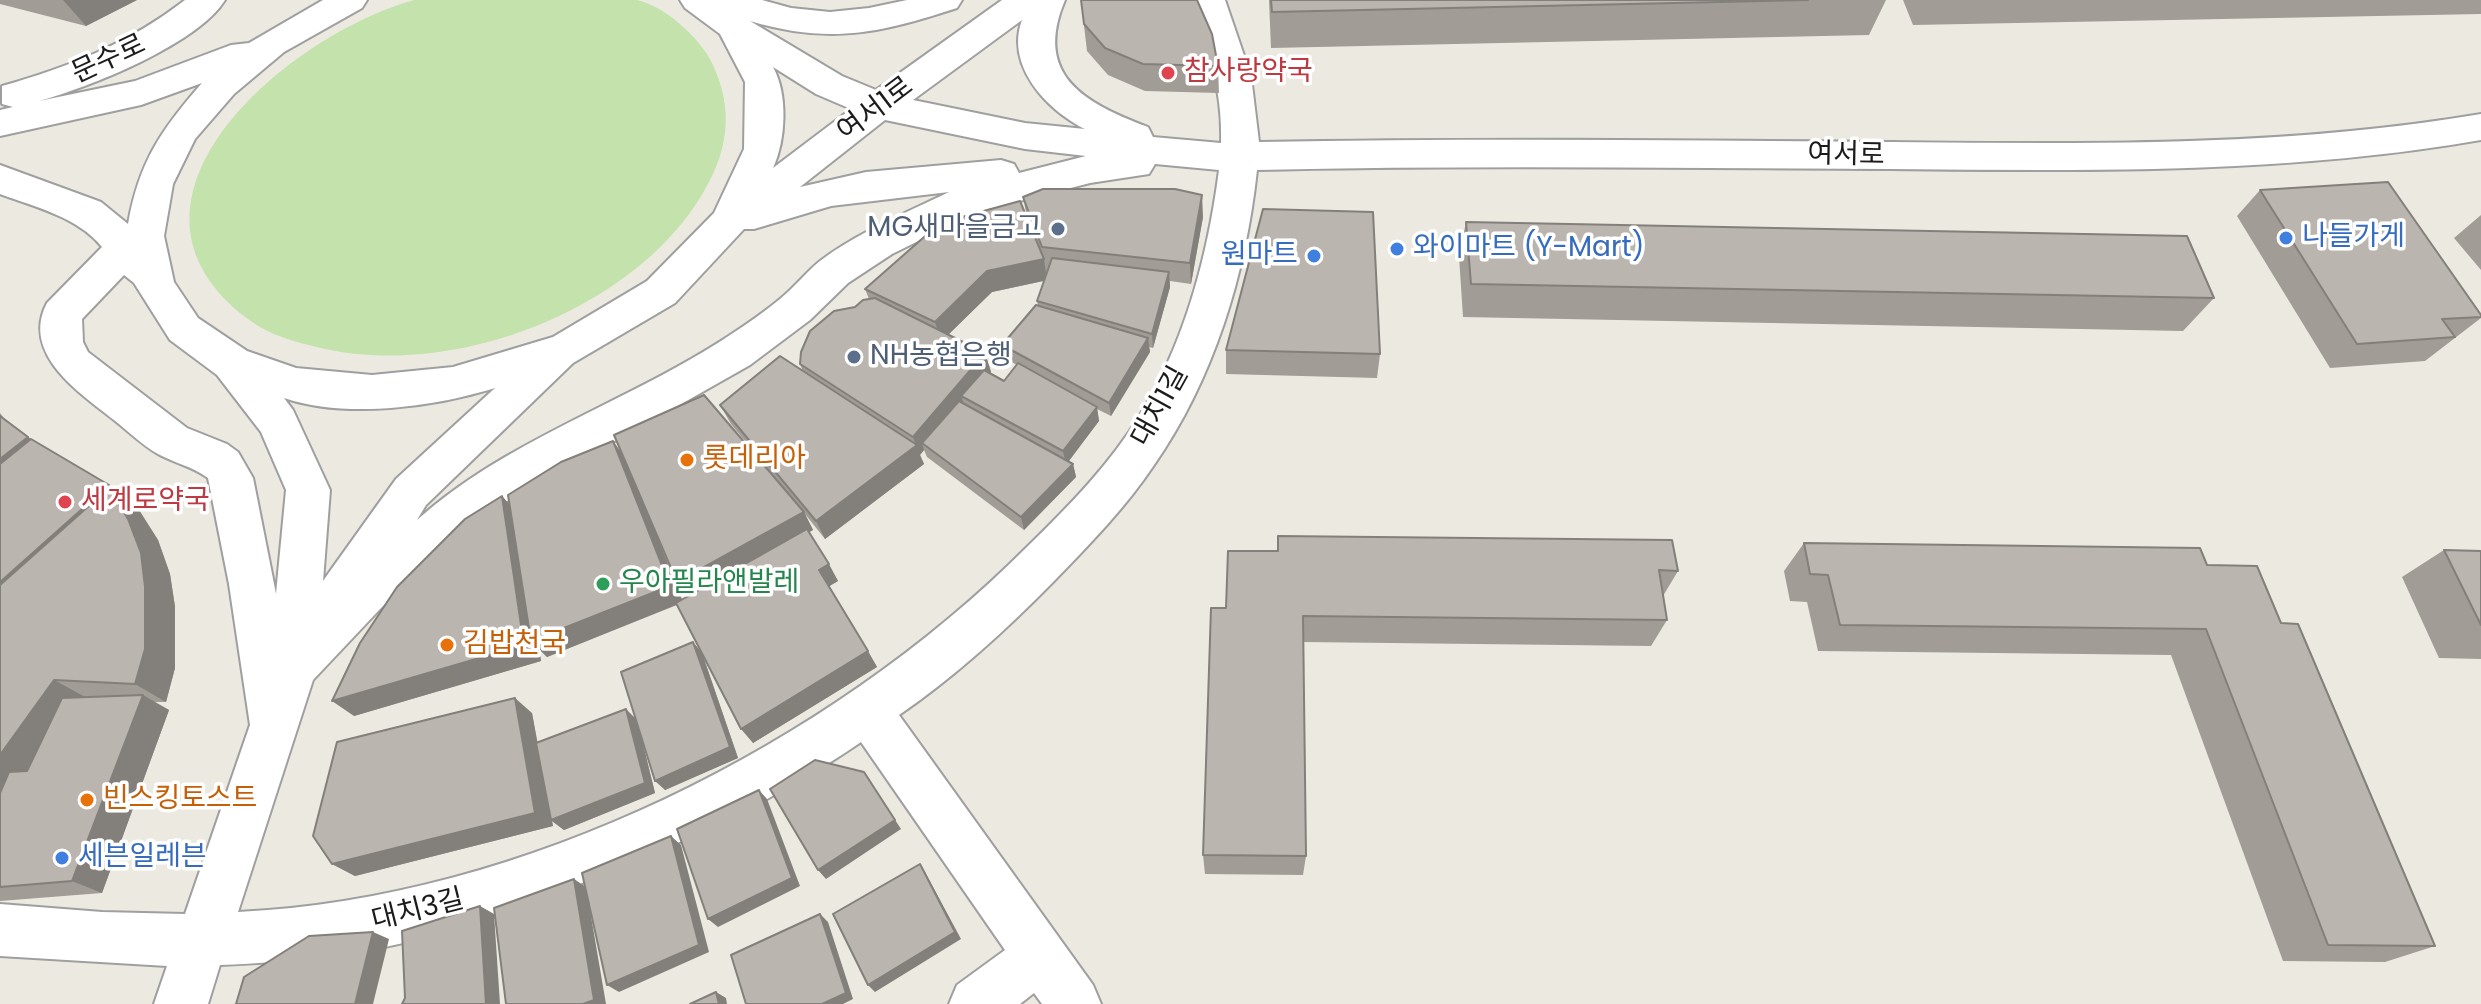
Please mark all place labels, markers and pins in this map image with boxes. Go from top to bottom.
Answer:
place label: 참사랑약국 [1184,56,1313,90]
marker: 참사랑약국 [1159,64,1177,82]
place label: MG새마을금고 [867,212,1042,246]
marker: MG새마을금고 [1049,220,1067,238]
place label: 나들가게 [2302,221,2405,255]
marker: 나들가게 [2277,229,2295,247]
place label: 와이마트 (Y-Mart) [1413,232,1644,266]
place label: 원마트 [1221,239,1298,273]
marker: 와이마트 (Y-Mart) [1388,240,1406,258]
marker: 원마트 [1305,247,1323,265]
place label: NH농협은행 [870,340,1012,374]
marker: NH농협은행 [845,348,863,366]
place label: 롯데리아 [703,443,806,477]
marker: 롯데리아 [678,451,696,469]
place label: 세계로약국 [81,485,210,519]
marker: 세계로약국 [56,493,74,511]
place label: 우아필라앤발레 [619,567,799,601]
marker: 우아필라앤발레 [594,575,612,593]
place label: 김밥천국 [463,628,566,662]
marker: 김밥천국 [438,636,456,654]
place label: 빈스킹토스트 [103,783,258,817]
marker: 빈스킹토스트 [78,791,96,809]
place label: 세븐일레븐 [78,841,207,875]
marker: 세븐일레븐 [53,849,71,867]

